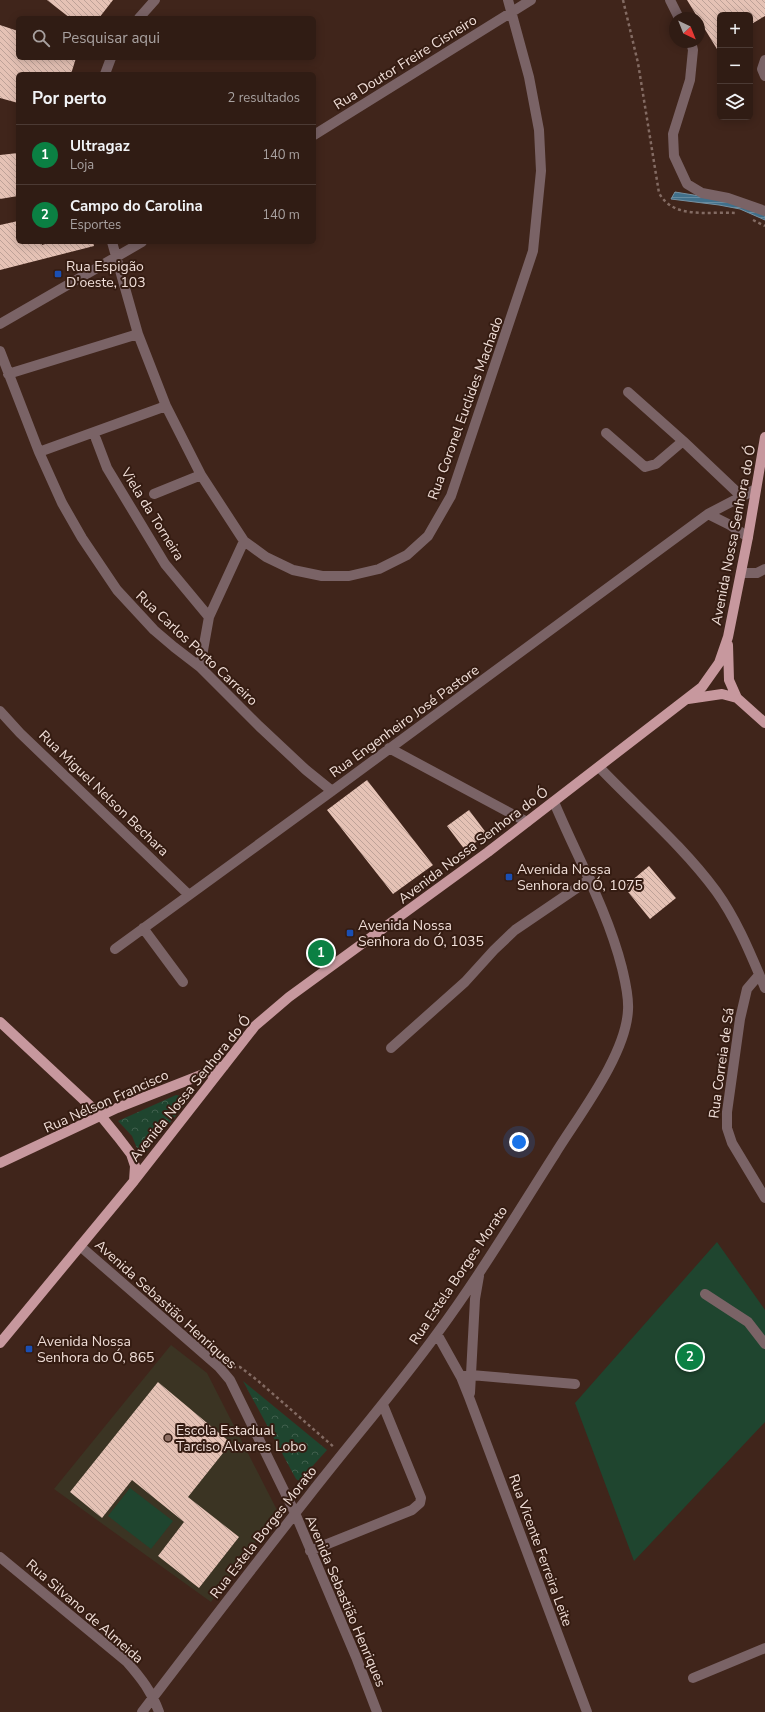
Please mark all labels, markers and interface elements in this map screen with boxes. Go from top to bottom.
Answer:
street label: Rua Doutor Freire Cisneiro [330,10,481,114]
north arrow [669,12,705,48]
map controls [717,12,753,120]
button: + [717,12,753,48]
search box [16,16,316,60]
icon: search [30,27,52,49]
text: Pesquisar aqui [62,28,160,48]
button: − [717,48,753,84]
button: layers [717,84,753,120]
text: Por perto [32,87,107,110]
text: 2 resultados [228,89,300,107]
text: Ultragaz [70,136,130,156]
text: 1 [41,146,49,164]
text: 140 m [262,146,300,164]
text: Loja [70,156,94,174]
text: Campo do Carolina [70,196,203,216]
text: 2 [41,206,49,224]
text: 140 m [262,206,300,224]
text: Esportes [70,216,121,234]
place label: Rua Espigão D'oeste, 103 [66,257,146,292]
marker: Rua Espigão D'oeste, 103 [53,269,63,279]
street label: Rua Coronel Euclides Machado [423,314,508,502]
street label: Avenida Nossa Senhora do Ó [707,443,760,627]
street label: Viela da Torneira [116,463,189,564]
street label: Rua Carlos Porto Carreiro [132,587,262,710]
street label: Rua Engenheiro José Pastore [326,661,483,782]
street label: Rua Miguel Nelson Bechara [35,726,173,861]
street label: Avenida Nossa Senhora do Ó [394,783,552,908]
place label: Avenida Nossa Senhora do Ó, 1075 [517,860,643,895]
marker: Avenida Nossa Senhora do Ó, 1075 [504,872,514,882]
place label: Avenida Nossa Senhora do Ó, 1035 [358,916,484,951]
marker: Avenida Nossa Senhora do Ó, 1035 [345,928,355,938]
pin: 1 [308,938,334,968]
street label: Rua Correia de Sá [704,1006,739,1120]
street label: Avenida Nossa Senhora do Ó [125,1011,255,1166]
street label: Rua Nélson Francisco [41,1065,172,1138]
your location [509,1132,529,1152]
street label: Rua Estela Borges Morato [405,1202,512,1348]
street label: Avenida Sebastião Henriques [91,1236,241,1373]
place label: Avenida Nossa Senhora do Ó, 865 [37,1332,154,1367]
pin: 2 [677,1342,703,1372]
marker: Avenida Nossa Senhora do Ó, 865 [24,1344,34,1354]
place label: Escola Estadual Tarciso Alvares Lobo [176,1421,306,1456]
marker: Escola Estadual Tarciso Alvares Lobo [163,1433,173,1443]
street label: Rua Estela Borges Morato [206,1462,321,1602]
street label: Rua Vicente Ferreira Leite [504,1471,577,1629]
street label: Avenida Sebastião Henriques [301,1513,390,1690]
street label: Rua Silvano de Almeida [22,1555,147,1668]

